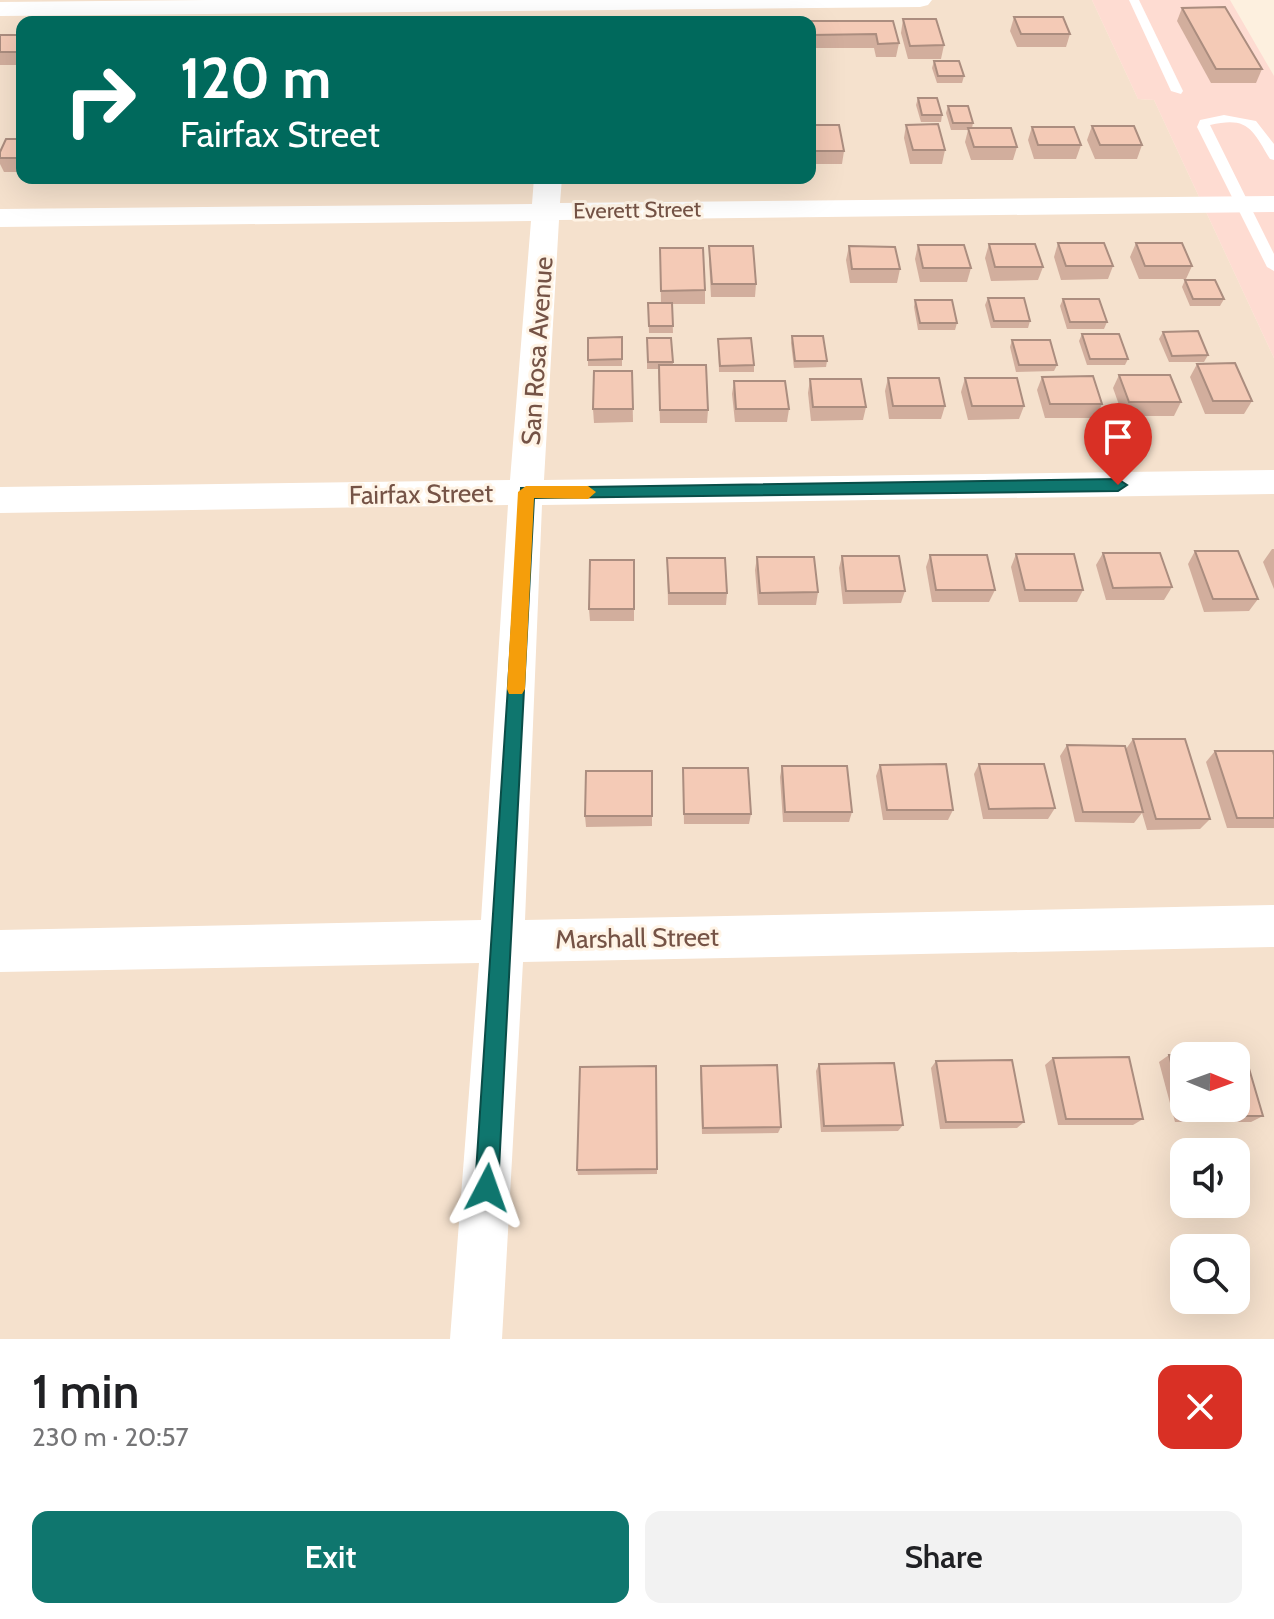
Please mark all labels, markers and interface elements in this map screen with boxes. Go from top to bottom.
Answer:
text: 120 m [180,44,331,112]
icon: right [48,48,152,152]
text: Fairfax Street [180,112,380,156]
street label: Everett Street [573,195,702,225]
street label: San Rosa Avenue [514,256,560,446]
pin [1084,403,1152,485]
icon: arrive [1096,415,1140,459]
street label: Fairfax Street [349,477,494,511]
street label: Marshall Street [555,921,719,955]
north arrow [1170,1042,1250,1122]
map controls [1170,1042,1250,1314]
button: sound [1170,1138,1250,1218]
position arrow [445,1146,529,1230]
button: search [1170,1234,1250,1314]
text: 1 min [32,1362,139,1420]
button: close [1158,1365,1242,1449]
text: 230 m · 20:57 [32,1421,189,1453]
button: Exit [32,1511,629,1603]
button: Share [645,1511,1242,1603]

